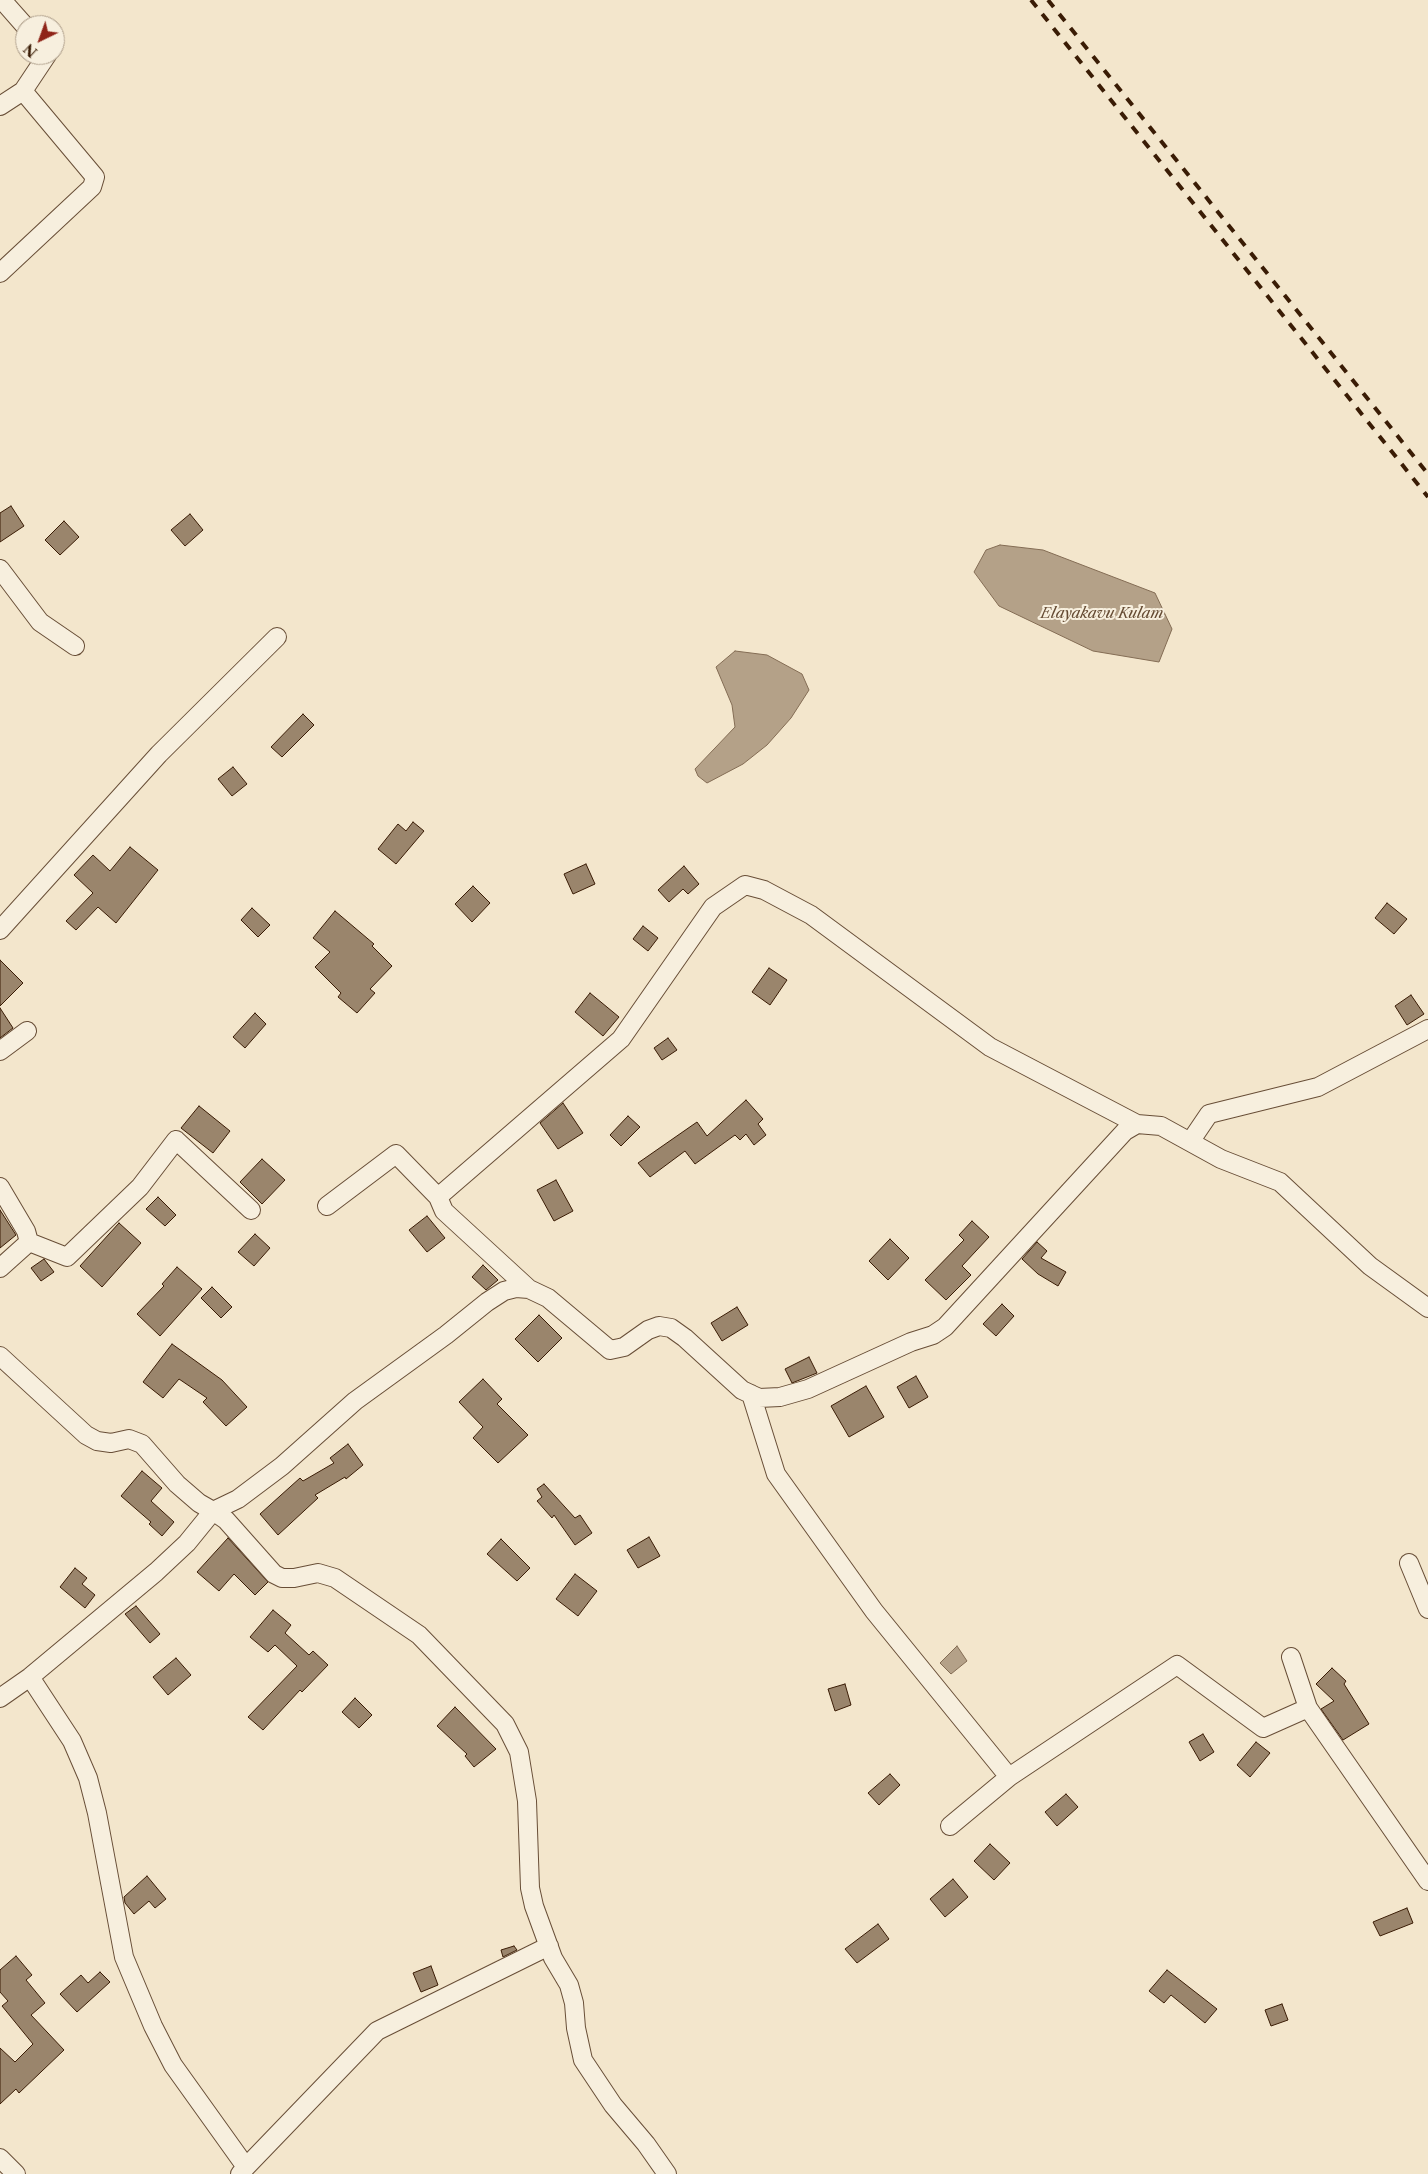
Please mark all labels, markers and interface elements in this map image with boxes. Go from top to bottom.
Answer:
north arrow [15,15,65,65]
text: N [20,40,41,61]
water label: Elayakavu Kulam [1041,605,1163,623]

